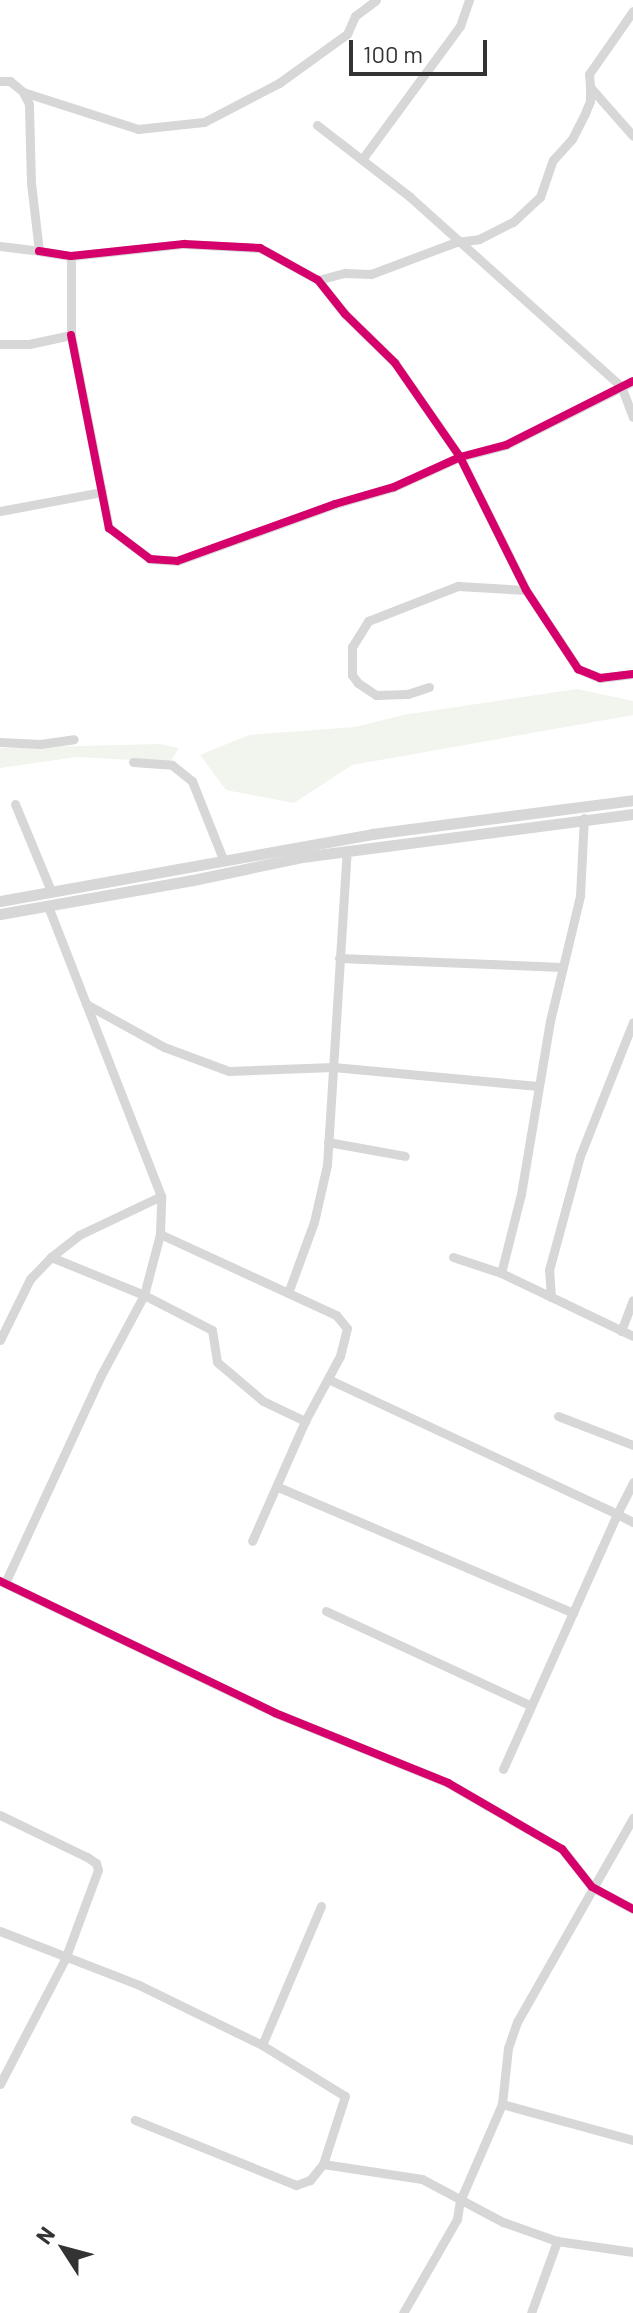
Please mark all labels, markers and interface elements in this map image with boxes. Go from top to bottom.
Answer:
scale bar [353,24,491,74]
text: 100 m [363,39,423,68]
north arrow [24,2209,104,2289]
text: N [30,2221,59,2248]

